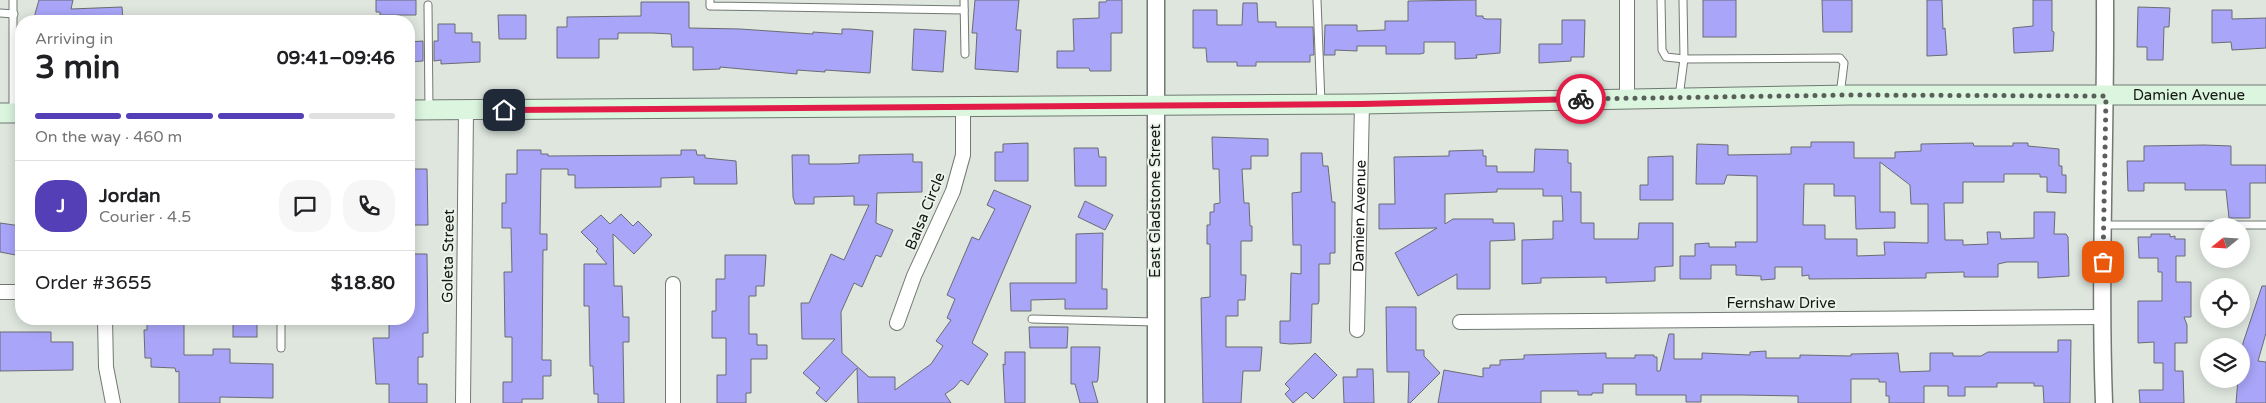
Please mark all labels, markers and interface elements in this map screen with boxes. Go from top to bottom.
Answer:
text: Arriving in [35,29,113,49]
text: 09:41–09:46 [277,47,395,69]
text: 3 min [35,49,120,87]
courier [1556,74,1606,124]
icon: bike [1567,85,1595,113]
street label: Damien Avenue [2133,86,2245,104]
pin [483,89,525,131]
icon: home [490,96,518,124]
street label: East Gladstone Street [1146,124,1164,278]
text: On the way · 460 m [35,127,182,147]
street label: Damien Avenue [1349,160,1370,272]
street label: Balsa Circle [901,170,949,252]
button: chat [279,180,331,232]
button: phone [343,180,395,232]
text: Jordan [99,185,161,207]
text: J [57,195,65,217]
text: Courier · 4.5 [99,207,191,227]
street label: Goleta Street [438,209,458,303]
north arrow [2200,218,2250,268]
map controls [2200,218,2250,388]
pin [2082,241,2124,283]
icon: bag [2089,248,2117,276]
text: Order #3655 [35,272,152,294]
text: $18.80 [331,272,395,294]
button: locate [2200,278,2250,328]
street label: Fernshaw Drive [1726,294,1836,312]
button: layers [2200,338,2250,388]

